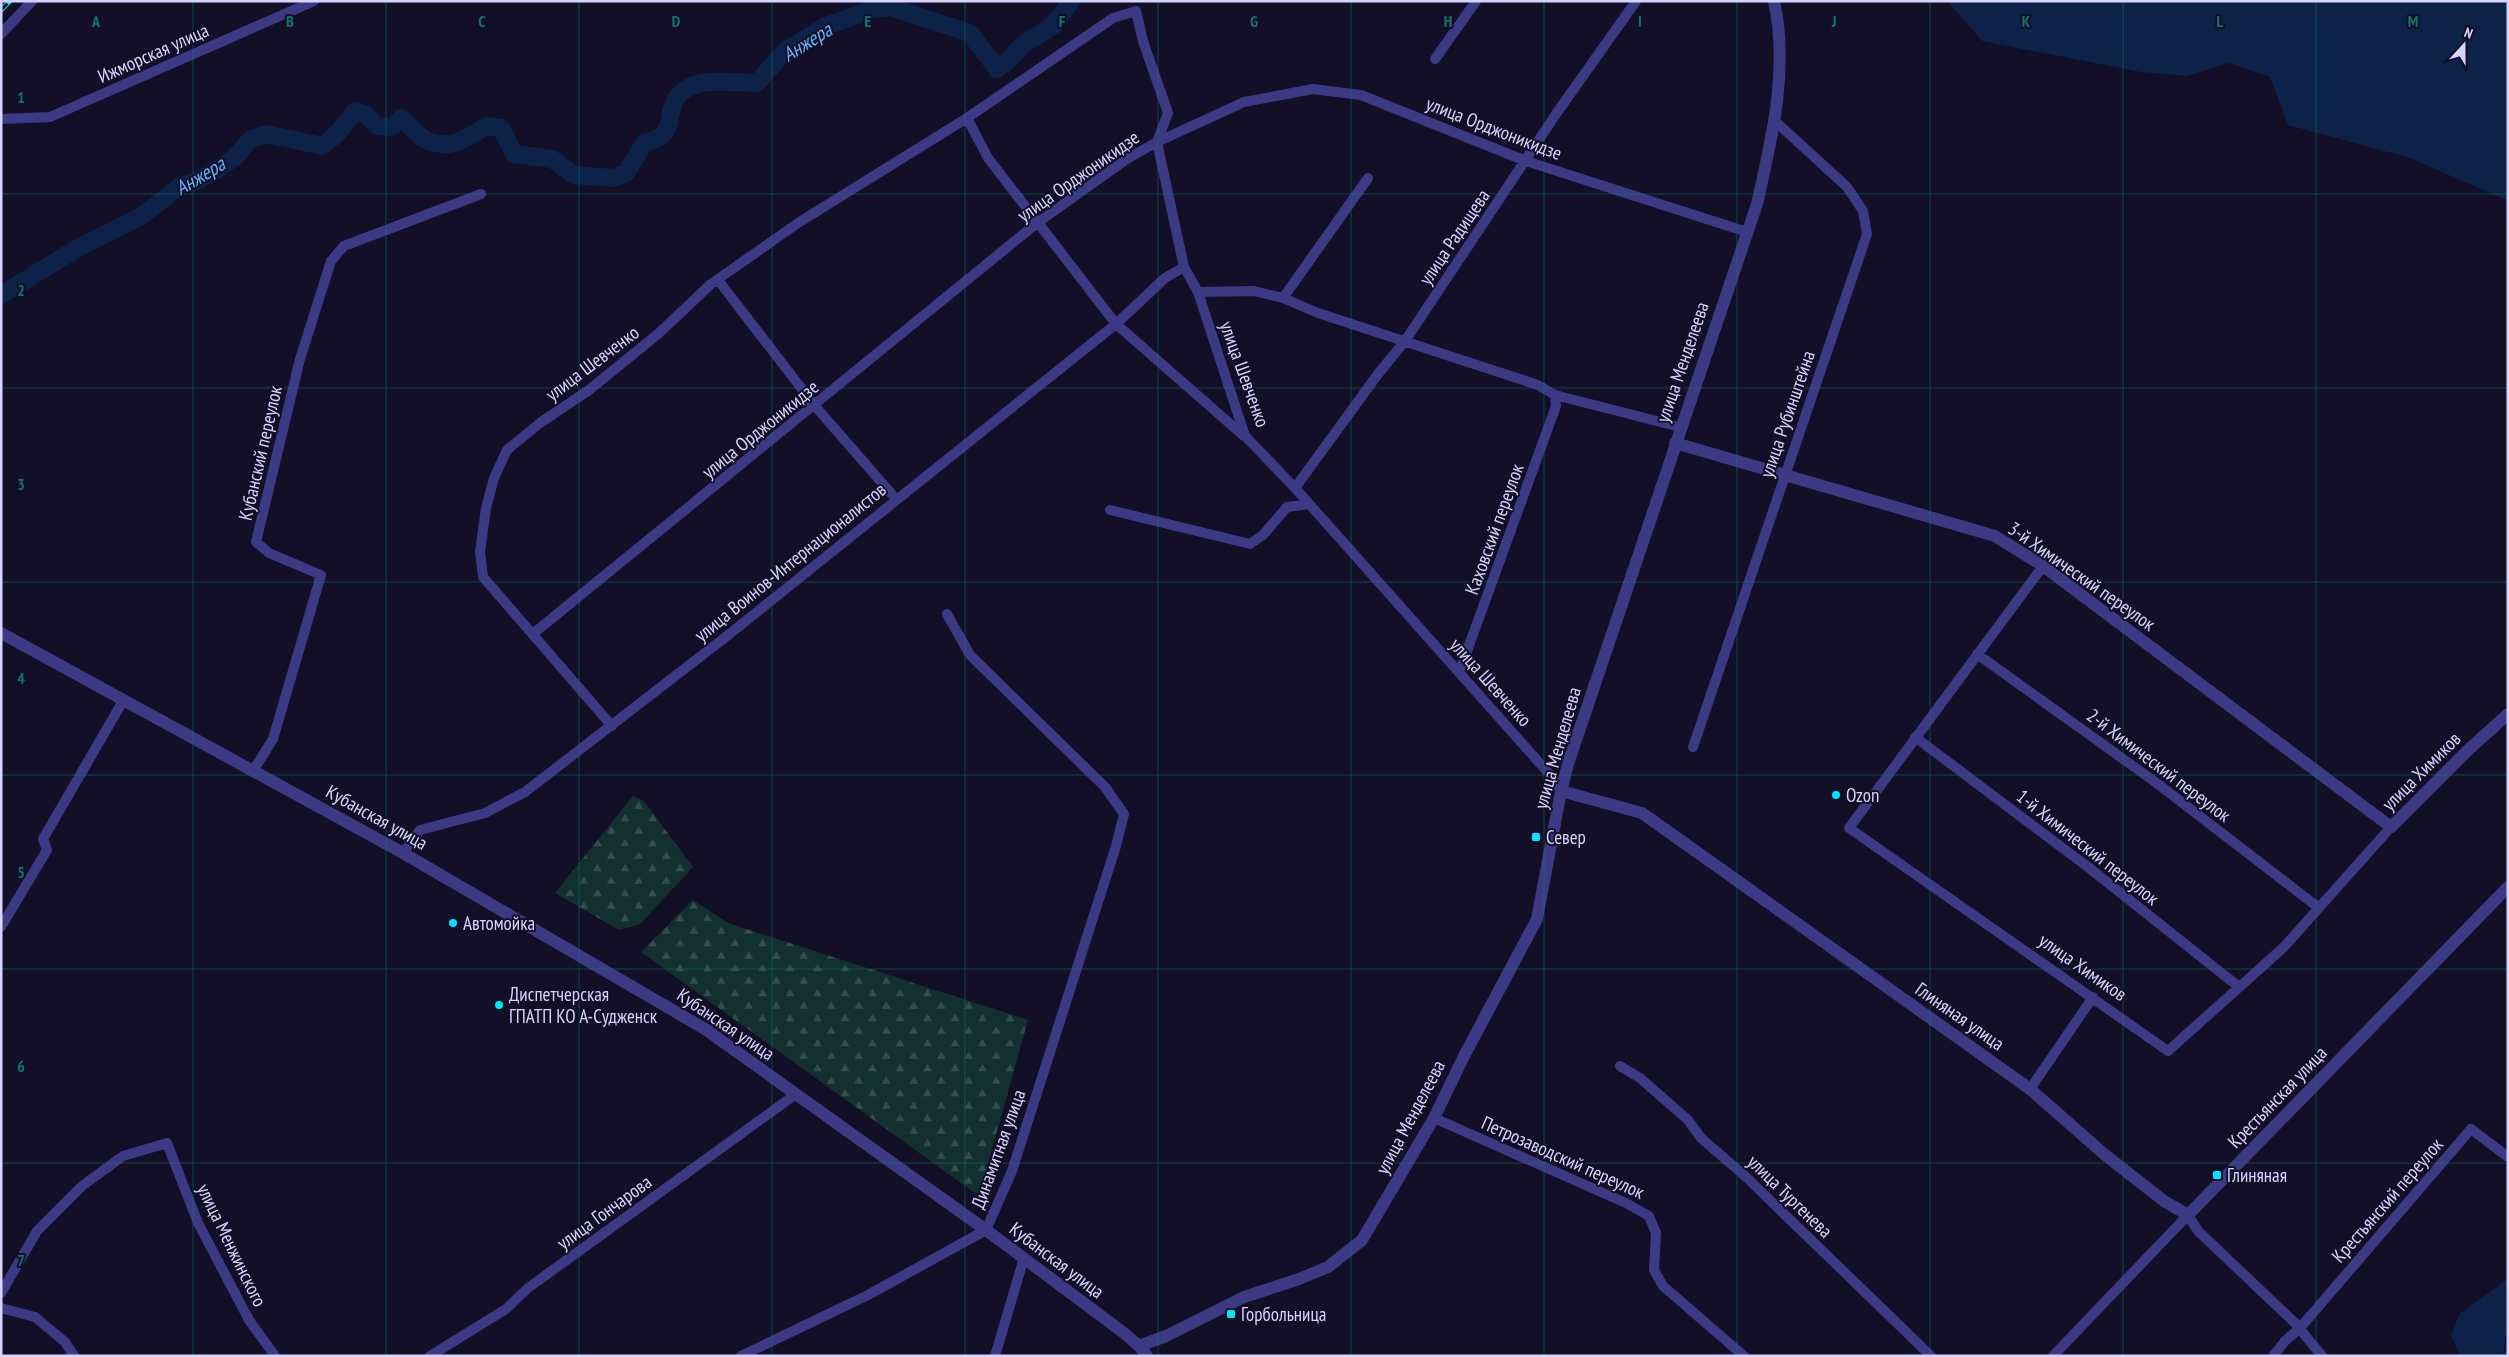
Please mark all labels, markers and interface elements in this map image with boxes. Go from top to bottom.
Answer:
text: A [91,11,101,31]
text: B [286,11,294,31]
text: C [478,11,486,31]
text: D [672,11,681,31]
text: E [865,11,872,31]
text: F [1059,11,1066,31]
text: G [1250,11,1258,31]
text: H [1444,11,1452,31]
text: I [1638,11,1642,31]
text: J [1831,11,1836,31]
text: K [2022,11,2031,31]
text: L [2217,11,2224,31]
text: M [2408,11,2418,31]
water label: Анжера [777,16,838,67]
street label: Ижморская улица [94,18,212,88]
north arrow [2439,20,2489,70]
text: N [2462,23,2475,43]
text: 1 [17,87,25,107]
street label: улица Орджоникидзе [1423,91,1565,165]
street label: улица Орджоникидзе [1012,125,1144,227]
water label: Анжера [170,151,231,201]
street label: улица Радищева [1413,185,1495,289]
text: 2 [17,280,25,300]
street label: улица Менделеева [1650,299,1714,425]
street label: улица Шевченко [1215,318,1275,430]
street label: улица Шевченко [541,320,643,406]
street label: улица Рубинштейна [1754,347,1820,481]
street label: улица Орджоникидзе [697,374,823,483]
street label: Кубанский переулок [233,383,287,523]
street label: Каховский переулок [1459,460,1529,598]
text: 3 [17,474,25,494]
street label: улица Воинов-Интернационалистов [689,477,891,647]
street label: 3-й Химический переулок [2004,516,2161,636]
street label: улица Шевченко [1445,633,1537,731]
text: 4 [17,668,25,688]
street label: улица Менделеева [1528,684,1586,812]
street label: 2-й Химический переулок [2082,703,2236,827]
street label: улица Химиков [2377,727,2465,815]
street label: Кубанская улица [322,779,432,855]
place label: Ozon [1846,783,1879,807]
street label: 1-й Химический переулок [2012,784,2165,911]
marker: Ozon [1830,789,1842,801]
place label: Север [1546,825,1586,849]
marker: Север [1530,831,1542,843]
text: 5 [17,862,25,882]
place label: Автомойка [463,911,535,935]
marker: Автомойка [447,917,459,929]
street label: улица Химиков [2034,928,2132,1006]
street label: Глиняная улица [1911,977,2009,1055]
place label: Диспетчерская ГПАТП КО А-Судженск [509,982,658,1028]
street label: Кубанская улица [673,983,779,1065]
marker: Диспетчерская ГПАТП КО А-Судженск [493,999,505,1011]
street label: Крестьянская улица [2222,1041,2332,1153]
text: 6 [17,1056,25,1076]
street label: улица Менделеева [1370,1056,1450,1178]
street label: Динамитная улица [965,1086,1031,1212]
street label: Петрозаводский переулок [1478,1110,1649,1204]
street label: Крестьянский переулок [2326,1132,2448,1267]
street label: улица Тургенева [1742,1149,1838,1243]
place label: Глиняная [2227,1163,2287,1187]
marker: Глиняная [2211,1169,2223,1181]
street label: улица Гончарова [552,1170,656,1254]
street label: улица Менжинского [192,1180,272,1310]
street label: Кубанская улица [1005,1217,1109,1303]
text: 7 [17,1250,25,1270]
place label: Горбольница [1241,1302,1326,1326]
marker: Горбольница [1225,1308,1237,1320]

